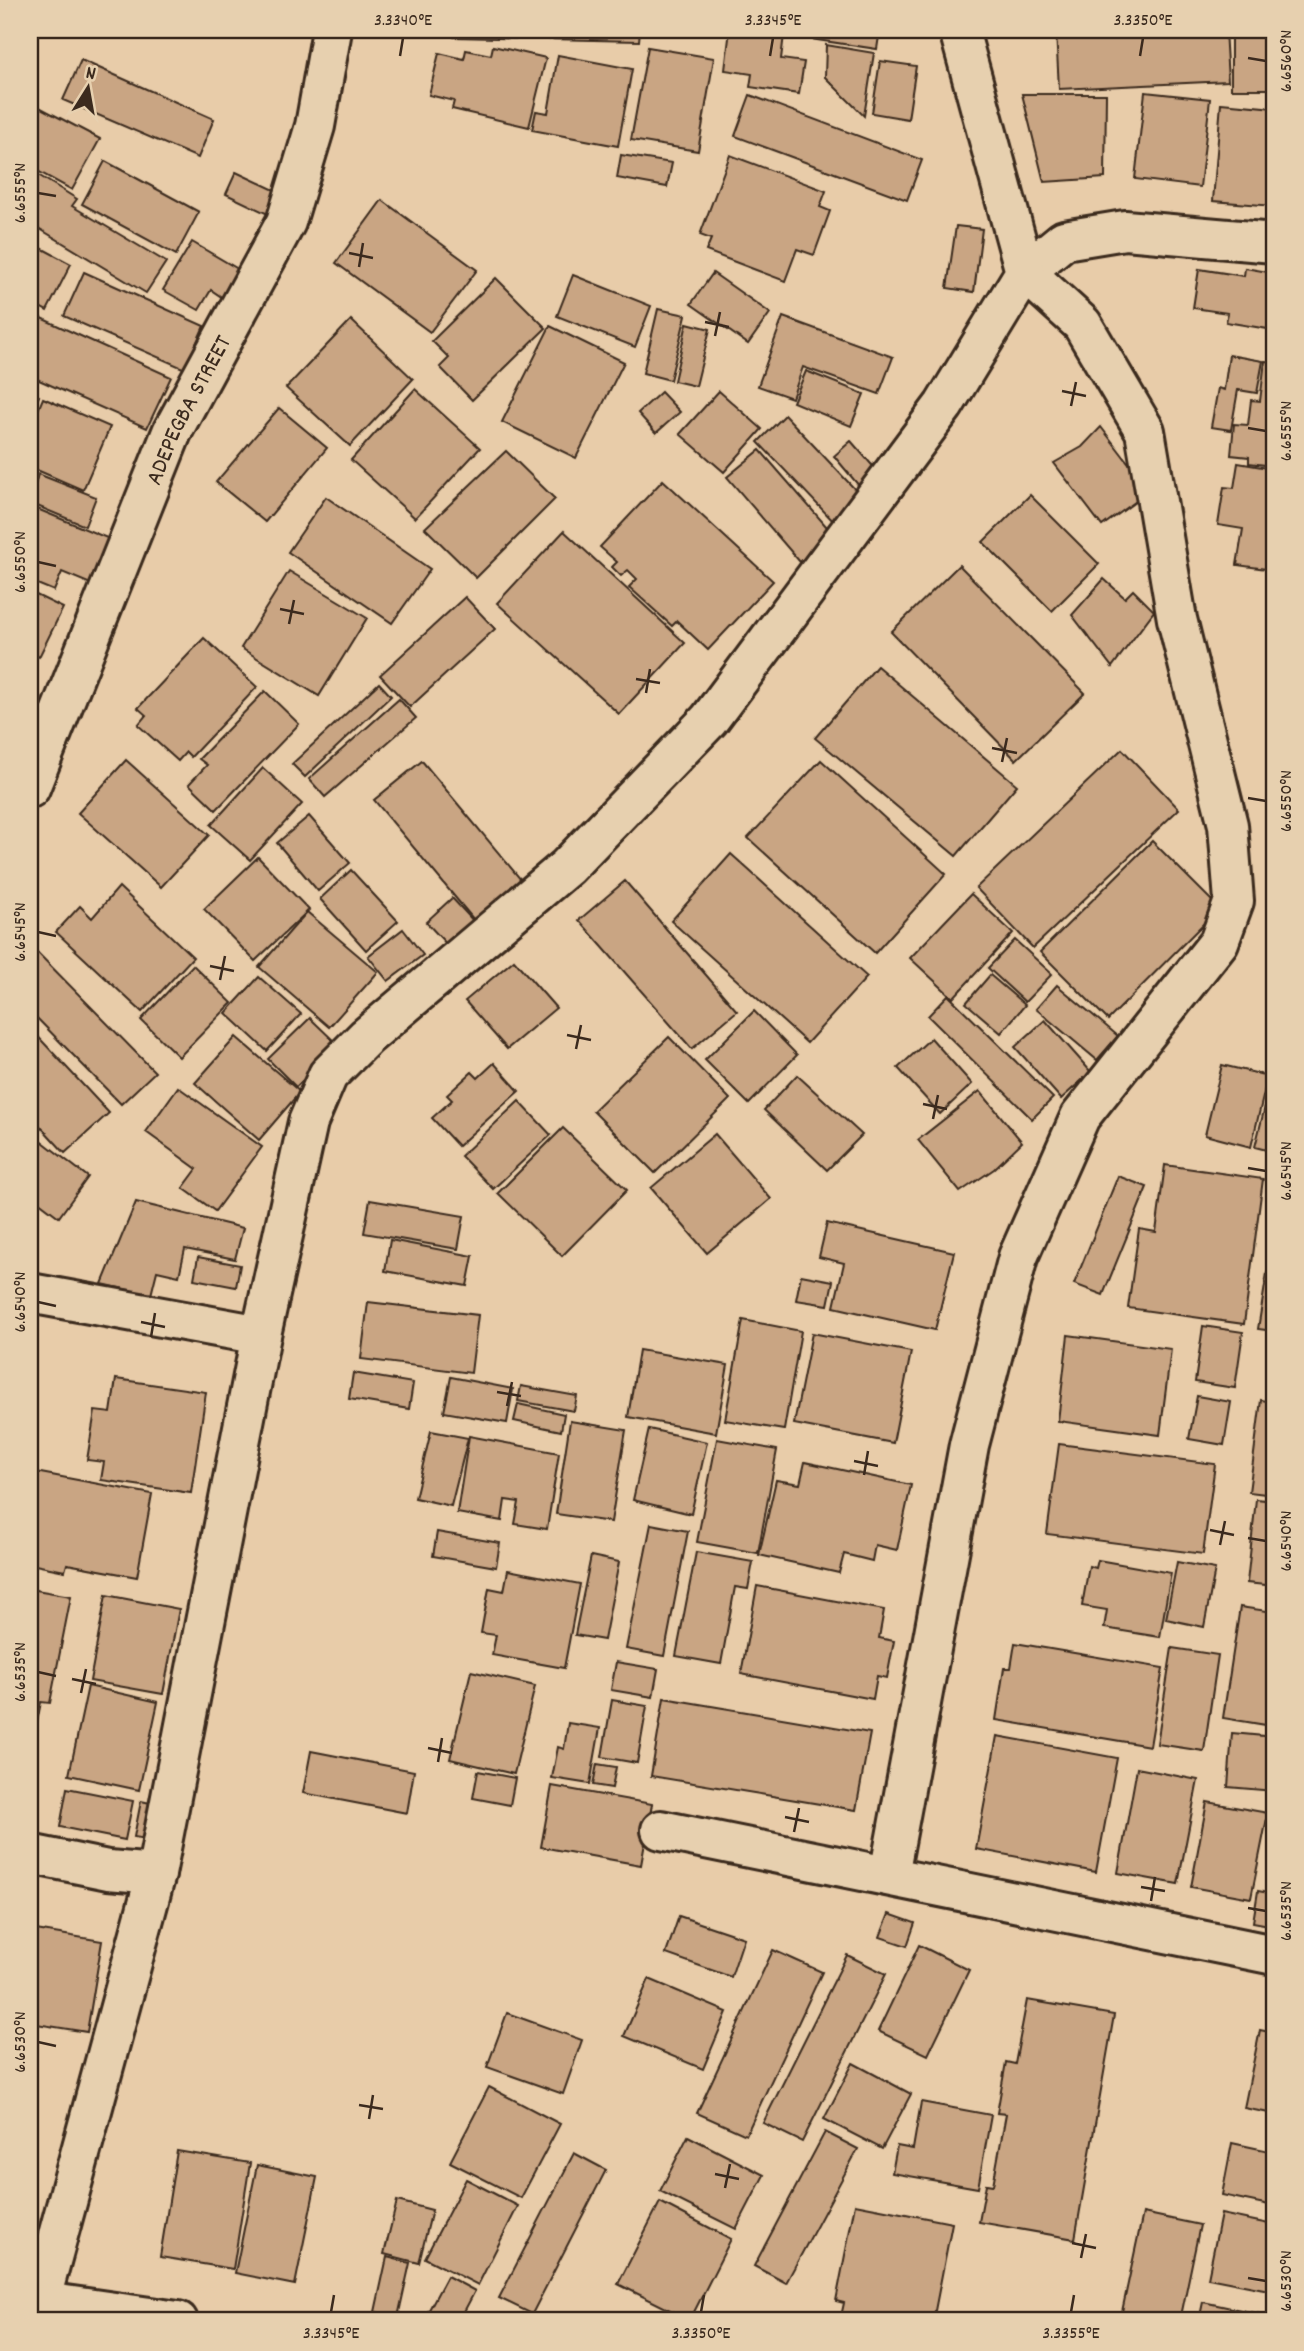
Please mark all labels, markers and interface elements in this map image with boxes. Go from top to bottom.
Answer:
text: 3.3340°E [374,9,432,34]
text: 3.3345°E [745,9,801,34]
text: 3.3350°E [1113,9,1173,34]
text: 6.6560°N [1275,30,1300,92]
north arrow [52,52,122,122]
text: N [83,61,98,89]
text: 6.6555°N [9,163,34,223]
street label: ADEPEGBA STREET [139,330,242,491]
text: 6.6555°N [1275,401,1300,461]
text: 6.6550°N [9,531,34,593]
text: 6.6550°N [1275,770,1300,832]
text: 6.6545°N [9,902,34,962]
text: 6.6545°N [1275,1141,1300,1201]
text: 6.6540°N [9,1272,34,1332]
text: 6.6540°N [1275,1511,1300,1571]
text: 6.6535°N [9,1642,34,1702]
text: 6.6535°N [1275,1881,1300,1941]
text: 6.6530°N [9,2011,34,2073]
text: 6.6530°N [1275,2250,1300,2312]
text: 3.3345°E [303,2322,359,2347]
text: 3.3350°E [671,2322,731,2347]
text: 3.3355°E [1042,2322,1100,2347]

